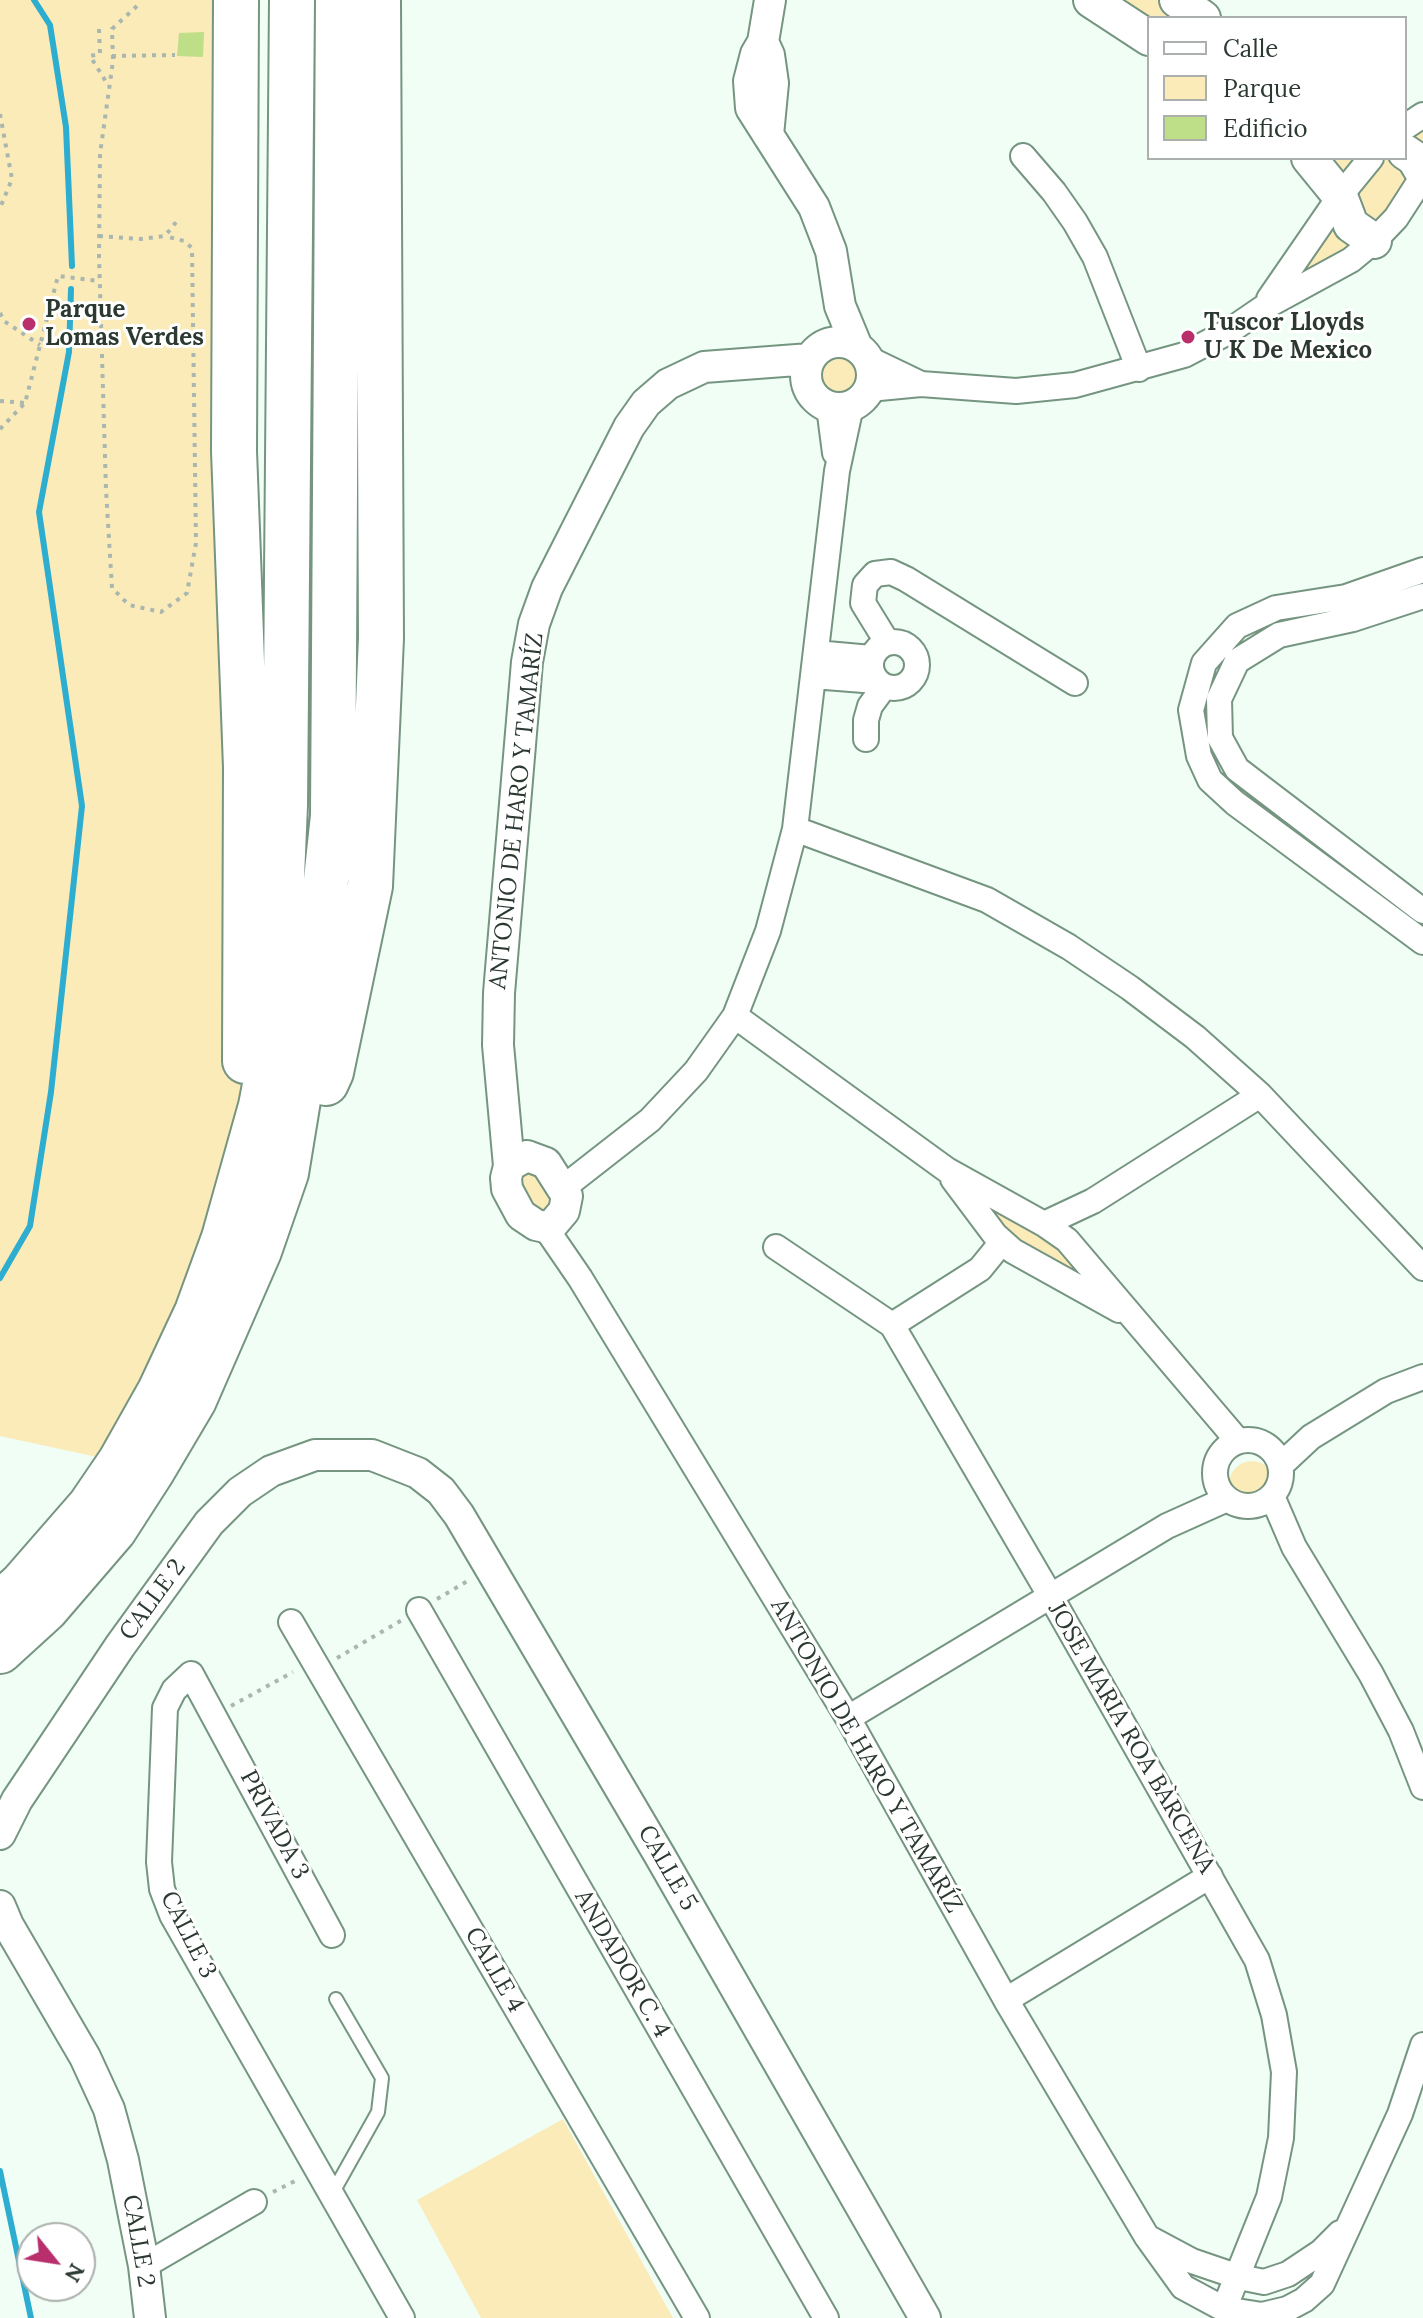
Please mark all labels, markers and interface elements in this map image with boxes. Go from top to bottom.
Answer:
legend [1147,16,1407,160]
text: Calle [1223,33,1278,64]
text: Parque [1223,73,1301,104]
text: Edificio [1223,113,1308,144]
place label: Parque Lomas Verdes [45,296,204,352]
place label: Tuscor Lloyds U K De Mexico [1204,309,1372,365]
marker: Parque Lomas Verdes [20,315,38,333]
marker: Tuscor Lloyds U K De Mexico [1179,328,1197,346]
street label: ANTONIO DE HARO Y TAMARÍZ [484,631,550,991]
street label: CALLE 2 [114,1554,192,1646]
street label: ANTONIO DE HARO Y TAMARÍZ [764,1594,968,1918]
street label: JOSE MARIA ROA BÀRCENA [1041,1597,1221,1879]
street label: PRIVADA 3 [233,1766,315,1884]
street label: CALLE 5 [631,1820,703,1916]
street label: ANDADOR C. 4 [568,1885,676,2043]
street label: CALLE 3 [154,1887,222,1983]
street label: CALLE 4 [458,1922,530,2018]
street label: CALLE 2 [116,2192,160,2290]
north arrow [16,2222,96,2302]
text: N [59,2259,91,2287]

